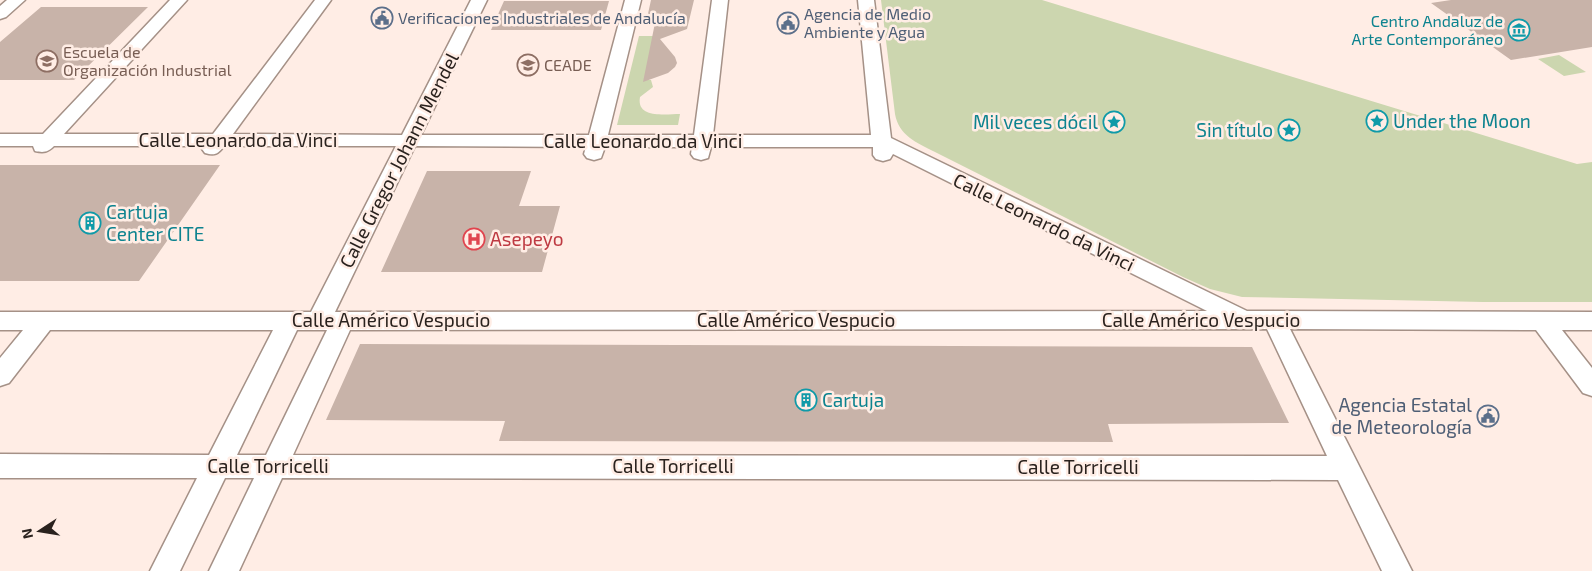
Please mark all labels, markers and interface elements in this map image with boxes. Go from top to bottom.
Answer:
place label: Agencia de Medio Ambiente y Agua [804,4,931,41]
public building icon: Verificaciones Industriales de Andalucía [370,6,394,30]
place label: Verificaciones Industriales de Andalucía [398,8,686,27]
public building icon: Agencia de Medio Ambiente y Agua [776,11,800,35]
place label: Centro Andaluz de Arte Contemporáneo [1352,11,1503,48]
museum icon: Centro Andaluz de Arte Contemporáneo [1507,18,1531,42]
place label: Escuela de Organización Industrial [63,42,232,79]
street label: Calle Gregor Johann Mendel [334,48,463,271]
school or university icon: Escuela de Organización Industrial [35,49,59,73]
school or university icon: CEADE [516,53,540,77]
place label: CEADE [544,55,592,74]
place icon: Under the Moon [1365,109,1389,133]
place label: Under the Moon [1393,109,1531,132]
place label: Mil veces dócil [973,110,1098,133]
place icon: Mil veces dócil [1102,110,1126,134]
place label: Sin título [1196,118,1273,141]
place icon: Sin título [1277,118,1301,142]
street label: Calle Leonardo da Vinci [139,128,337,151]
street label: Calle Leonardo da Vinci [544,129,742,152]
street label: Calle Leonardo da Vinci [950,168,1139,275]
place label: Cartuja Center CITE [106,200,204,245]
building icon: Cartuja Center CITE [78,211,102,235]
hospital icon: Asepeyo [462,227,486,251]
place label: Asepeyo [490,227,564,250]
street label: Calle Américo Vespucio [292,308,490,331]
street label: Calle Américo Vespucio [697,308,895,331]
street label: Calle Américo Vespucio [1102,308,1300,331]
building icon: Cartuja [794,388,818,412]
place label: Cartuja [822,388,884,411]
place label: Agencia Estatal de Meteorología [1331,393,1472,438]
public building icon: Agencia Estatal de Meteorología [1476,404,1500,428]
street label: Calle Torricelli [207,454,329,477]
street label: Calle Torricelli [612,454,734,477]
street label: Calle Torricelli [1017,455,1139,478]
north arrow [15,506,65,556]
text: N [17,527,36,541]

